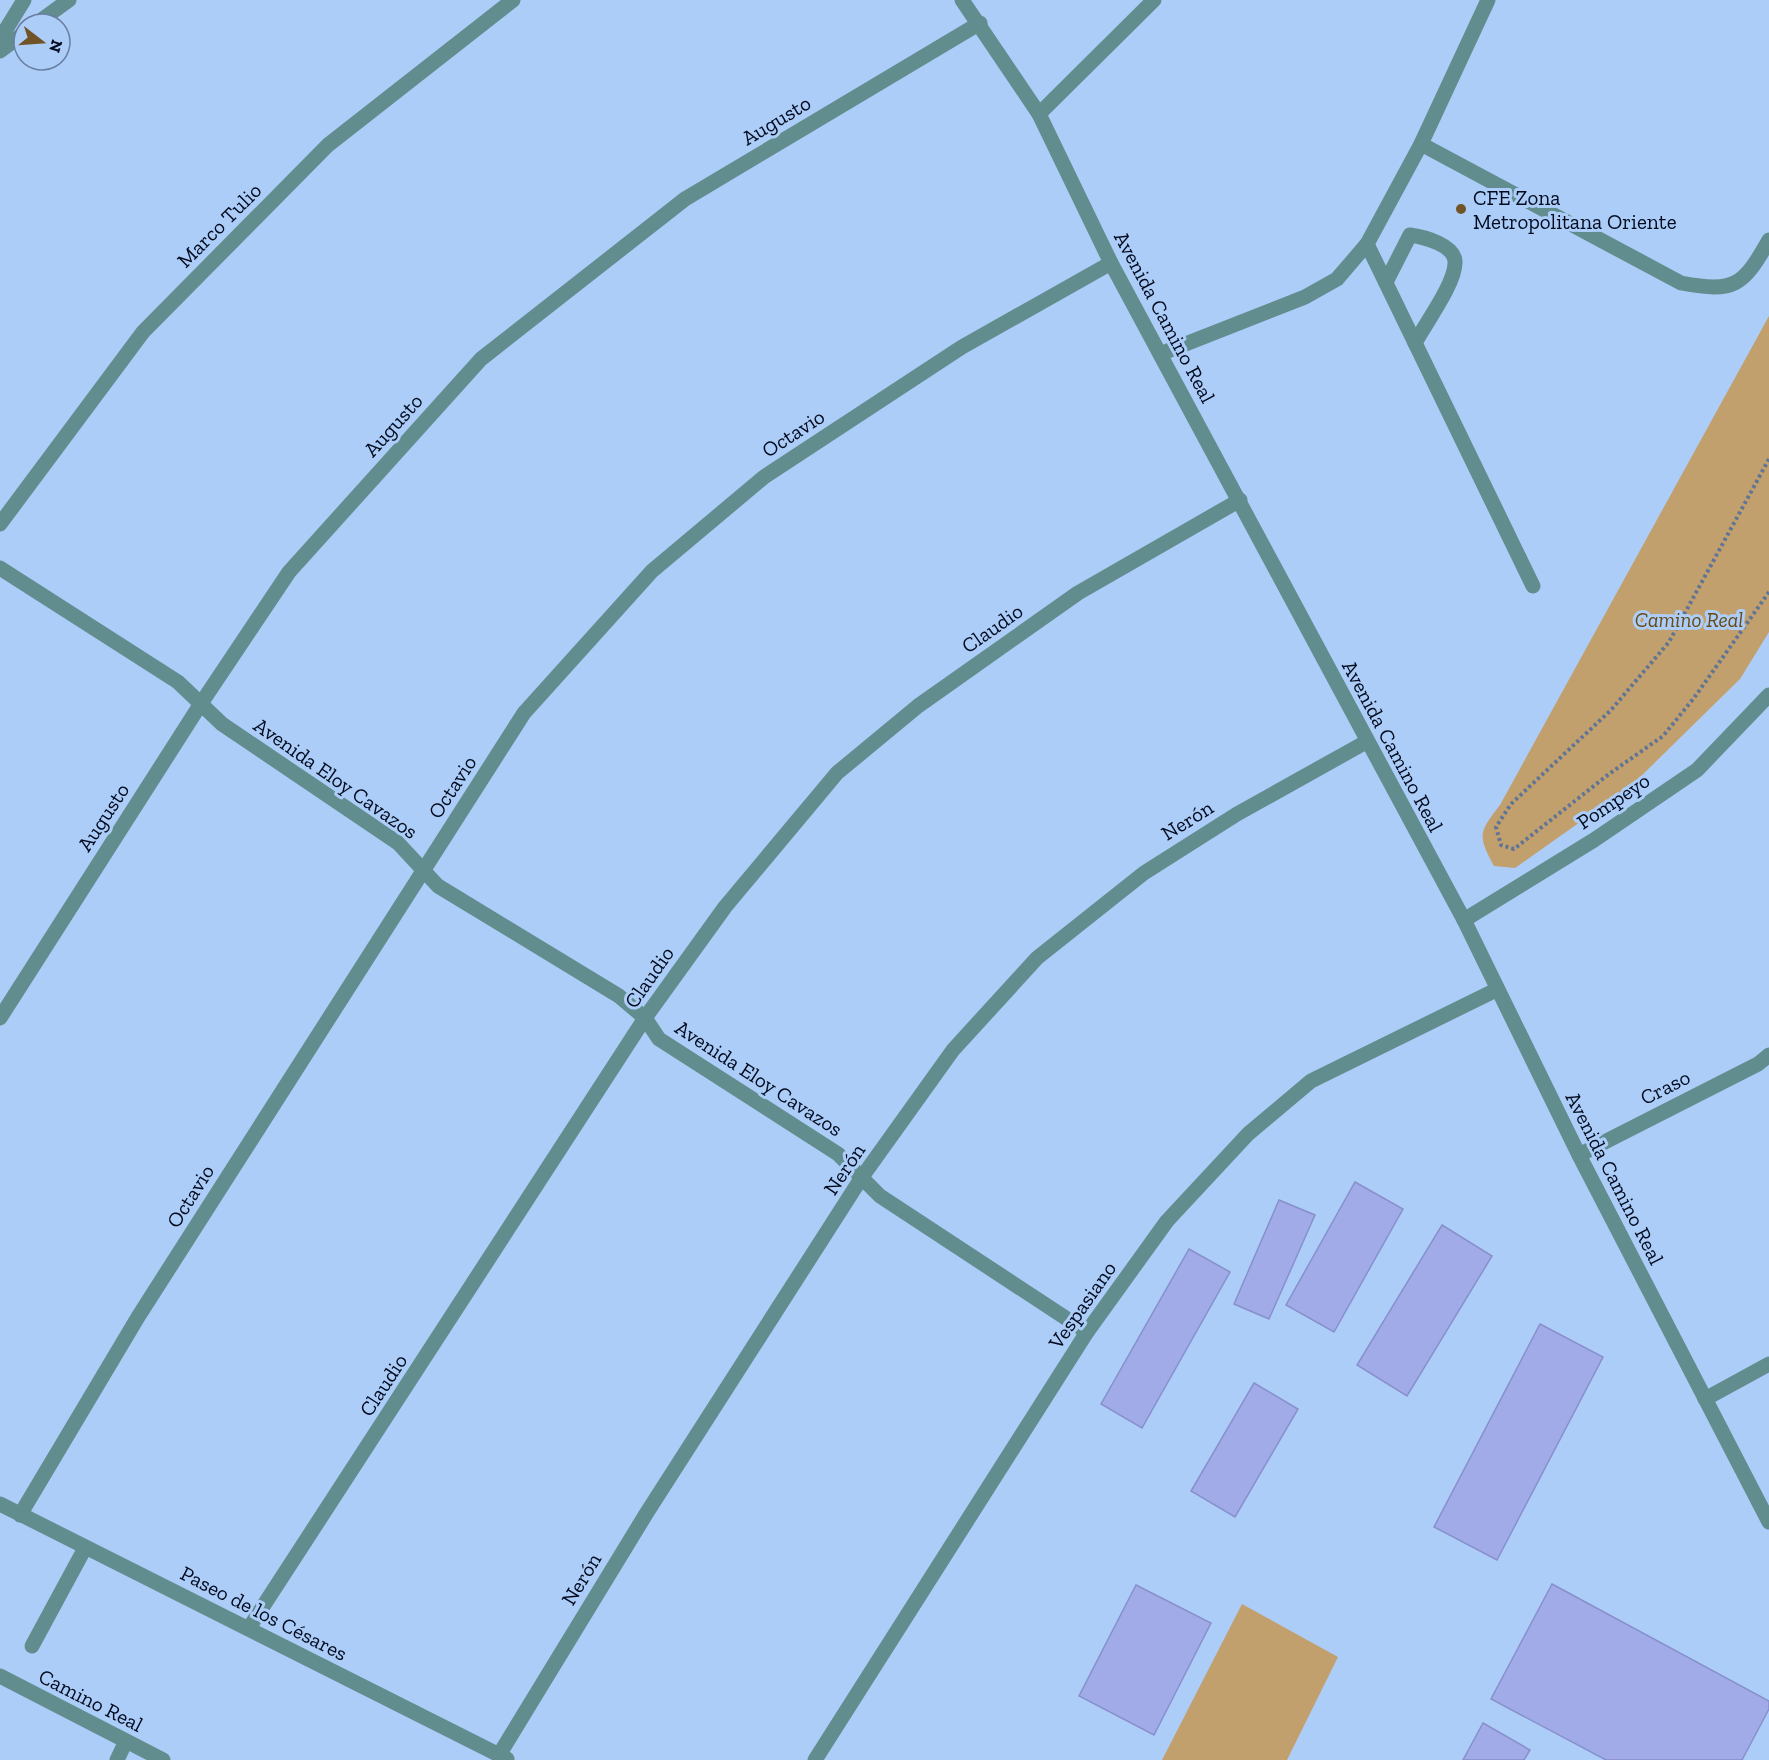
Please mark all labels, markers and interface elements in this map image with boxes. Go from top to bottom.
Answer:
north arrow [12,12,72,72]
text: N [45,38,67,55]
street label: Augusto [737,90,815,150]
street label: Marco Tulio [172,178,266,272]
place label: CFE Zona Metropolitana Oriente [1473,185,1677,234]
marker: CFE Zona Metropolitana Oriente [1454,202,1468,216]
street label: Avenida Camino Real [1109,227,1221,407]
street label: Augusto [358,388,428,462]
street label: Octavio [757,403,829,463]
street label: Claudio [956,598,1028,658]
park label: Camino Real [1635,607,1743,632]
street label: Avenida Camino Real [1337,656,1449,836]
street label: Avenida Eloy Cavazos [249,712,423,844]
street label: Octavio [422,751,482,823]
street label: Pompeyo [1572,767,1654,835]
street label: Augusto [72,778,134,856]
street label: Nerón [1156,794,1218,846]
street label: Claudio [619,941,679,1013]
street label: Avenida Eloy Cavazos [671,1015,847,1141]
street label: Craso [1636,1064,1694,1110]
street label: Avenida Camino Real [1561,1087,1670,1269]
street label: Nerón [818,1139,870,1199]
street label: Octavio [161,1160,219,1232]
street label: Vespasiano [1042,1256,1121,1354]
street label: Claudio [354,1349,412,1421]
street label: Nerón [556,1548,606,1610]
street label: Paseo de los Césares [176,1560,352,1666]
street label: Camino Real [35,1663,148,1737]

